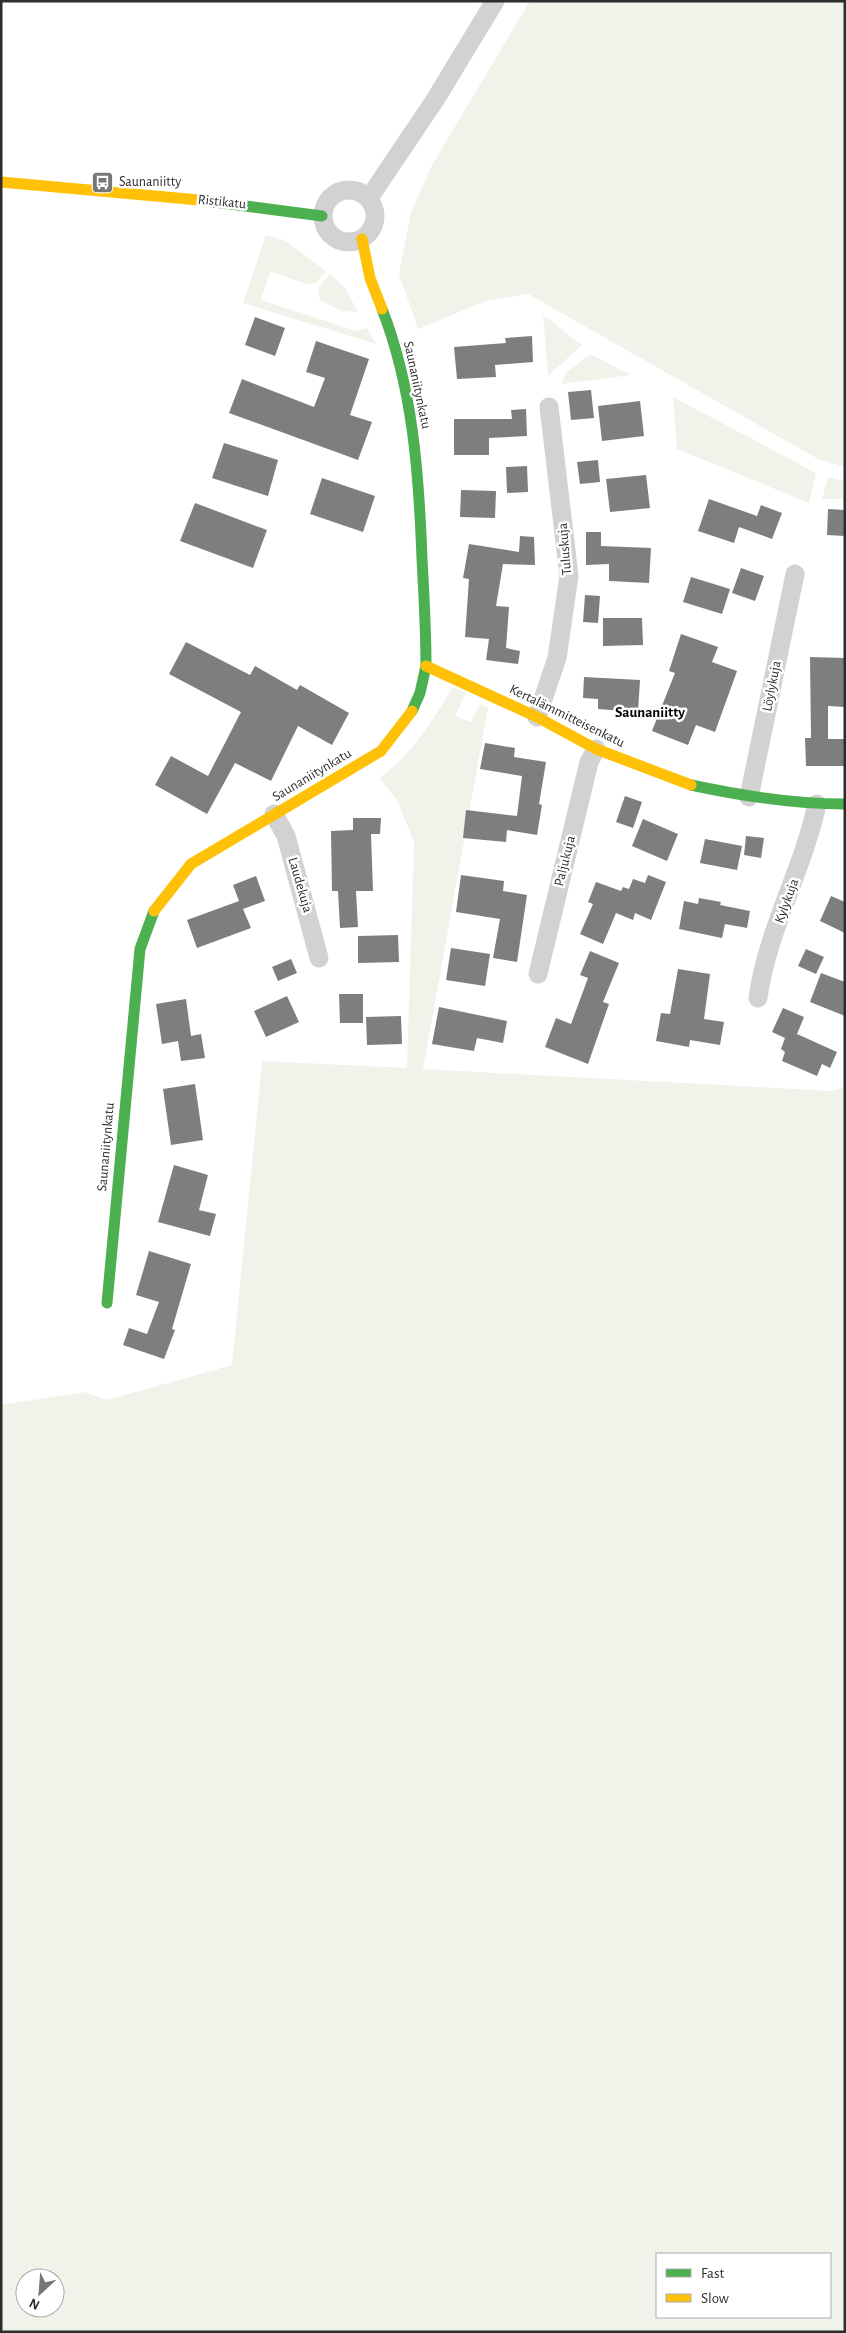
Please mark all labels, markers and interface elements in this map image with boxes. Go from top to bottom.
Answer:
bus stop icon: Saunaniitty [91,170,115,194]
place label: Saunaniitty [119,175,181,189]
street label: Ristikatu [197,193,247,211]
street label: Saunaniitynkatu [401,340,433,430]
street label: Tuluskuja [556,522,574,576]
street label: Löylykuja [760,659,784,713]
street label: Kertalämmitteisenkatu [507,682,627,750]
district label: Saunaniitty [615,705,685,720]
street label: Saunaniitynkatu [270,746,354,804]
street label: Paljukuja [552,834,578,888]
street label: Laudekuja [285,856,315,915]
street label: Kylykuja [772,876,802,925]
street label: Saunaniitynkatu [95,1102,117,1192]
legend [656,2253,831,2318]
text: Fast [701,2266,725,2281]
north arrow [15,2268,65,2318]
text: Slow [701,2291,729,2306]
text: N [27,2295,42,2312]

